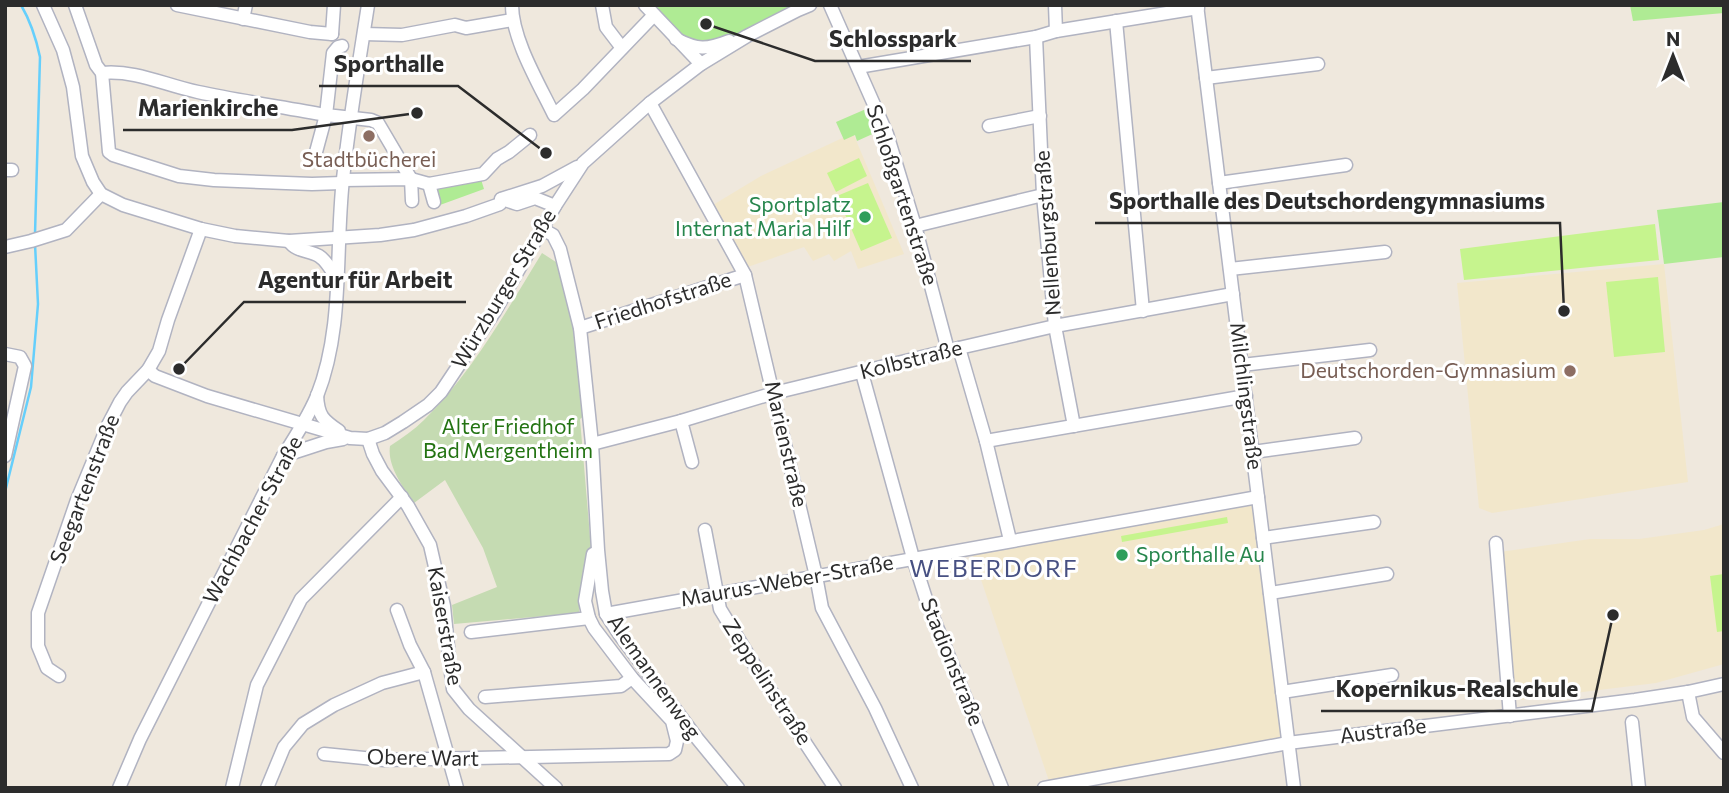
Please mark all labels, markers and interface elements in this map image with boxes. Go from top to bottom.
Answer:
callout: Schlosspark [815,17,971,61]
north arrow [1638,21,1708,91]
text: Schlosspark [829,24,957,52]
text: N [1666,27,1680,50]
callout: Sporthalle [319,42,458,86]
text: Sporthalle [334,49,444,77]
callout: Marienkirche [123,86,292,130]
text: Marienkirche [138,93,278,121]
street label: Schloßgartenstraße [862,101,944,288]
marker: Stadtbücherei [361,128,377,144]
place label: Stadtbücherei [302,146,436,171]
street label: Nellenburgstraße [1028,150,1065,317]
callout: Sporthalle des Deutschordengymnasiums [1095,179,1560,223]
text: Sporthalle des Deutschordengymnasiums [1109,186,1545,214]
place label: Sportplatz Internat Maria Hilf [675,191,852,240]
street label: Würzburger Straße [445,204,560,373]
marker: Sportplatz Internat Maria Hilf [857,209,873,225]
callout: Agentur für Arbeit [244,258,466,302]
text: Agentur für Arbeit [258,265,453,293]
street label: Friedhofstraße [591,266,734,333]
street label: Milchlingstraße [1226,321,1269,471]
street label: Kolbstraße [857,334,964,383]
place label: Deutschorden-Gymnasium [1300,357,1556,382]
marker: Deutschorden-Gymnasium [1562,363,1578,379]
street label: Marienstraße [761,378,814,509]
street label: Seegartenstraße [44,410,124,567]
park label: Alter Friedhof Bad Mergentheim [423,413,593,462]
street label: Wachbacher Straße [197,431,307,608]
place label: Sporthalle Au [1136,541,1265,566]
marker: Sporthalle Au [1114,547,1130,563]
street label: Maurus-Weber-Straße [678,548,895,611]
district label: WEBERDORF [909,553,1079,582]
street label: Kaiserstraße [424,564,469,687]
street label: Stadionstraße [917,594,990,729]
street label: Alemannenweg [603,609,707,743]
street label: Zeppelinstraße [718,614,818,749]
callout: Kopernikus-Realschule [1321,667,1592,711]
text: Kopernikus-Realschule [1336,674,1578,702]
street label: Austraße [1338,712,1428,747]
street label: Obere Wart [367,743,479,770]

